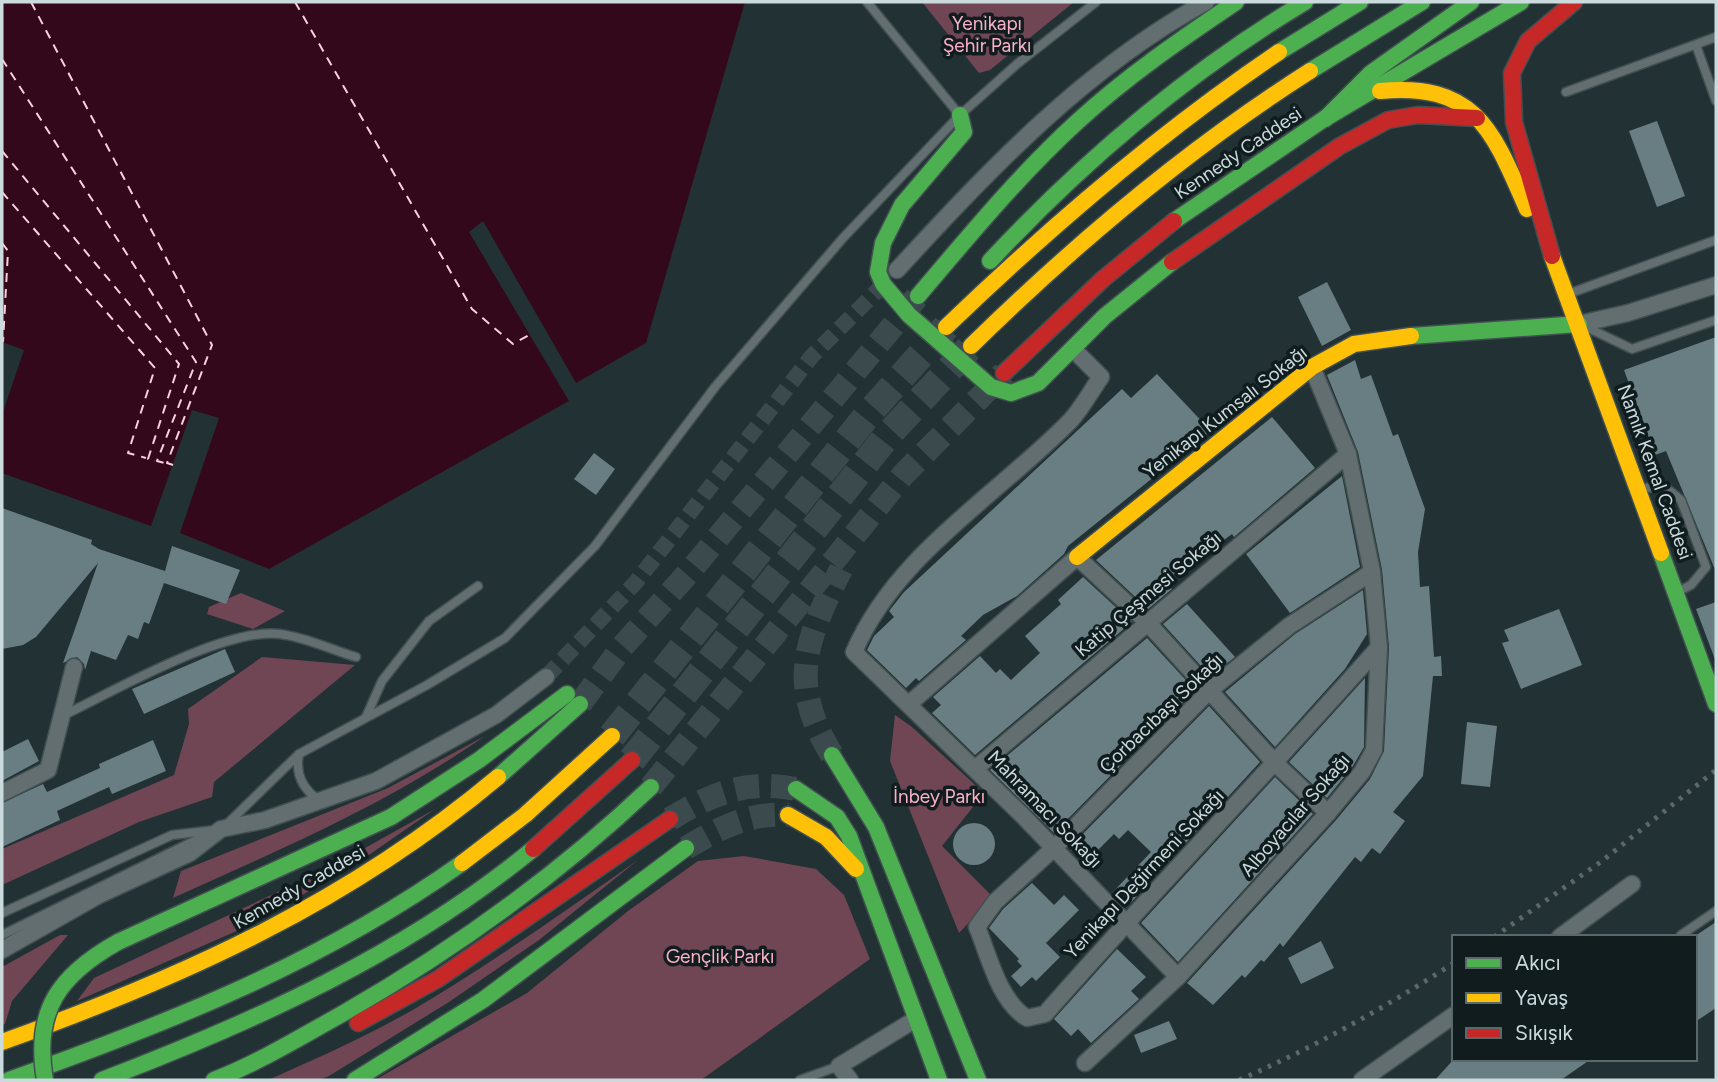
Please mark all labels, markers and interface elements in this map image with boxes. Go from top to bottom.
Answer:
park label: Yenikapı Şehir Parkı [943,12,1031,57]
street label: Kennedy Caddesi [1170,102,1306,204]
street label: Yenikapı Kumsalı Sokağı [1138,341,1312,483]
street label: Namık Kemal Caddesi [1613,381,1697,563]
street label: Katip Çeşmesi Sokağı [1070,526,1226,662]
street label: Çorbacıbaşı Sokağı [1095,648,1227,778]
street label: Mahramacı Sokağı [983,745,1107,873]
street label: Alboyacılar Sokağı [1235,749,1355,881]
street label: Yenikapı Değirmeni Sokağı [1059,784,1229,964]
park label: İnbey Parkı [893,785,985,808]
street label: Kennedy Caddesi [229,840,369,934]
legend [1452,935,1697,1061]
park label: Gençlik Parkı [666,945,774,968]
text: Akıcı [1515,950,1561,975]
text: Yavaş [1515,985,1568,1010]
text: Sıkışık [1515,1020,1574,1045]

